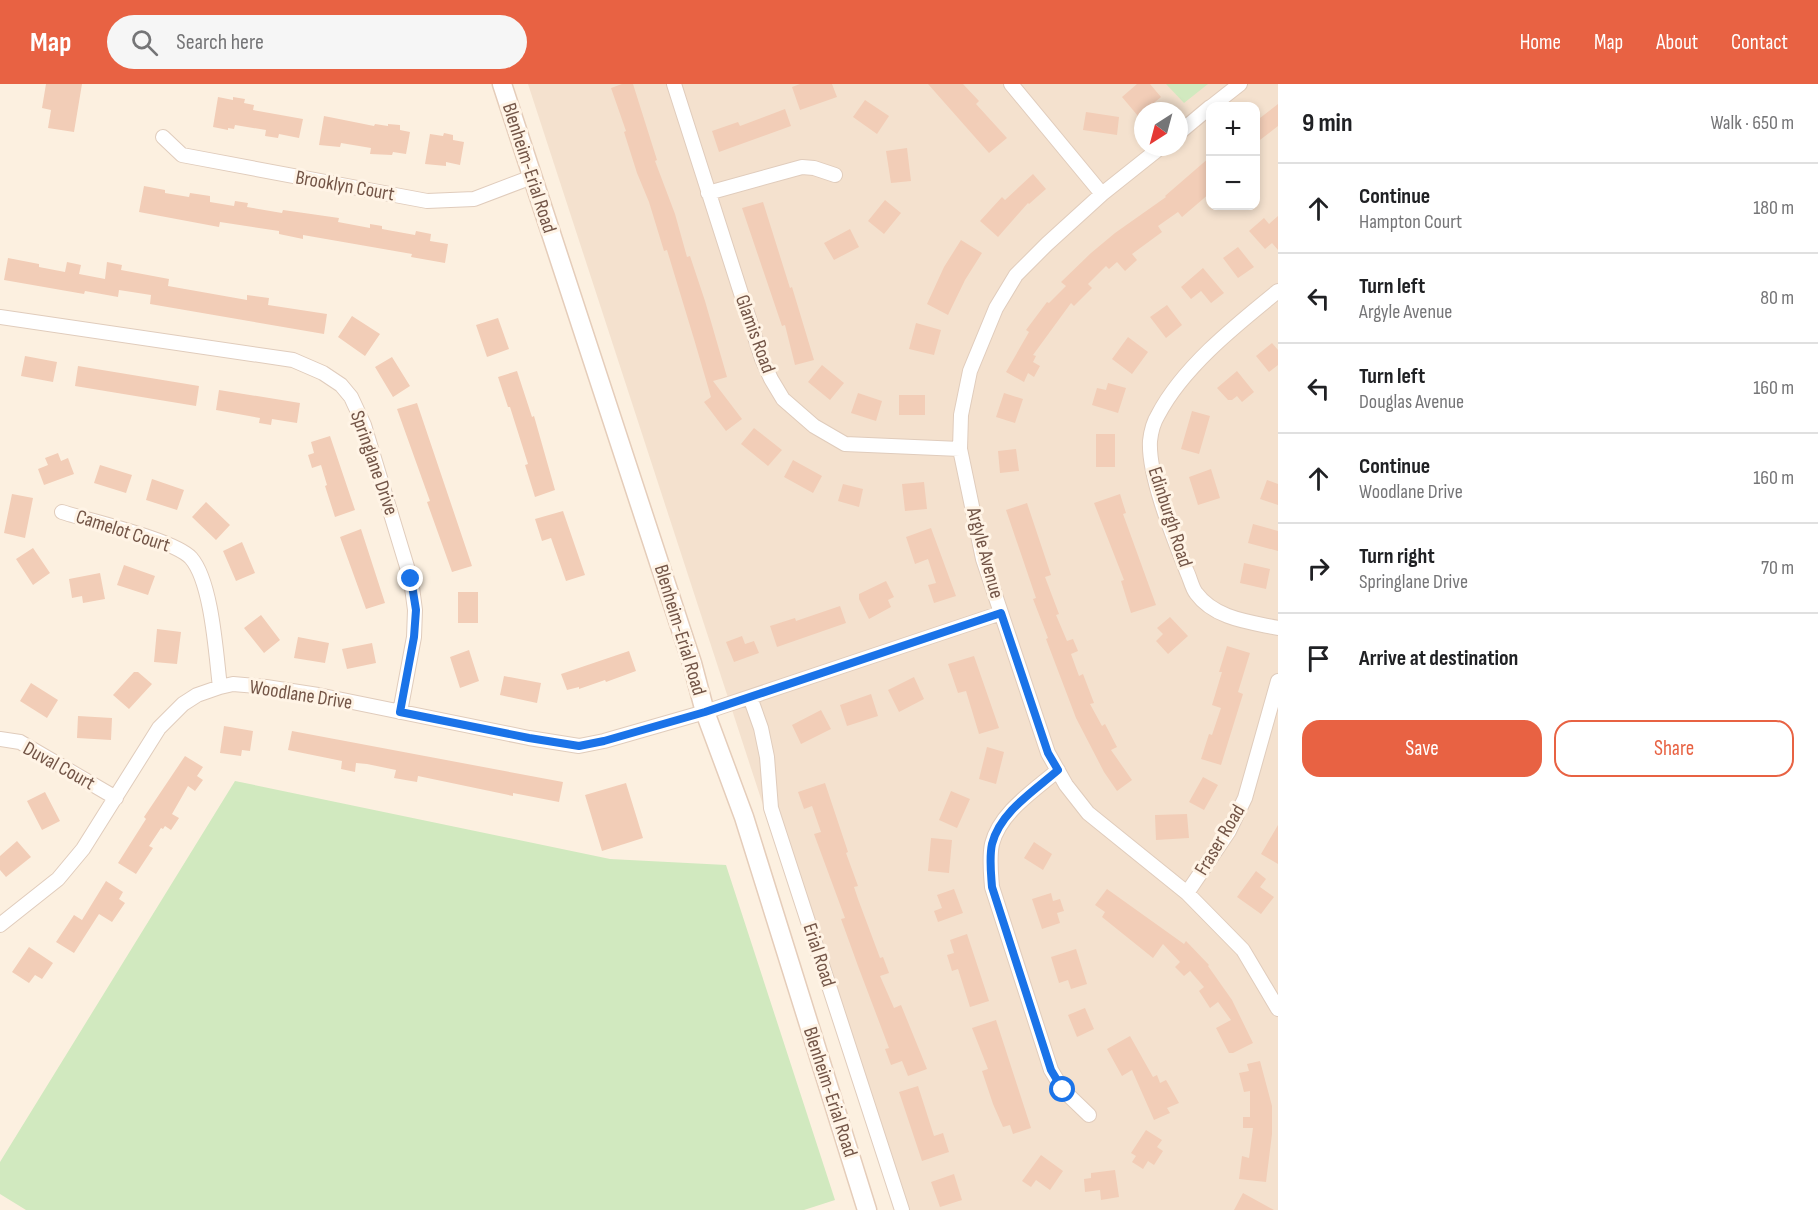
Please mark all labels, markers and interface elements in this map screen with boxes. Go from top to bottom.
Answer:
search box [107,15,527,69]
text: Map [30,26,71,59]
icon: search [128,26,161,59]
text: Search here [176,29,264,56]
text: Home [1520,30,1561,55]
text: Map [1594,30,1623,55]
text: About [1656,30,1698,55]
text: Contact [1731,30,1788,55]
street label: Blenheim-Erial Road [497,100,561,236]
north arrow [1134,102,1188,156]
map controls [1206,102,1260,210]
button: + [1206,102,1260,156]
text: 9 min [1302,108,1352,139]
text: Walk · 650 m [1710,111,1794,135]
button: − [1206,156,1260,210]
street label: Brooklyn Court [294,165,396,207]
text: Continue [1359,183,1430,210]
icon: ahead [1302,192,1335,225]
text: 180 m [1753,196,1794,220]
text: Hampton Court [1359,210,1462,234]
text: Turn left [1359,273,1425,300]
icon: left [1302,282,1335,315]
text: 80 m [1760,286,1794,310]
street label: Glamis Road [730,292,780,376]
text: Argyle Avenue [1359,300,1452,324]
text: Turn left [1359,363,1425,390]
icon: left [1302,372,1335,405]
text: 160 m [1753,376,1794,400]
text: Douglas Avenue [1359,390,1464,414]
street label: Springlane Drive [345,408,403,518]
text: Continue [1359,453,1430,480]
icon: ahead [1302,462,1335,495]
street label: Edinburgh Road [1143,464,1197,570]
text: 160 m [1753,466,1794,490]
text: Woodlane Drive [1359,480,1463,504]
street label: Argyle Avenue [961,504,1009,601]
street label: Camelot Court [73,505,173,557]
text: Turn right [1359,543,1435,570]
icon: right [1302,552,1335,585]
text: 70 m [1761,556,1794,580]
street label: Blenheim-Erial Road [649,562,711,698]
route end [397,565,423,591]
text: Springlane Drive [1359,570,1468,594]
icon: arrive [1302,642,1335,675]
text: Arrive at destination [1359,645,1518,672]
street label: Woodlane Drive [248,675,354,715]
button: Save [1302,720,1542,777]
button: Share [1554,720,1794,777]
street label: Duval Court [19,736,99,796]
street label: Fraser Road [1190,800,1250,880]
street label: Erial Road [797,920,841,990]
street label: Blenheim-Erial Road [798,1024,862,1160]
route start [1049,1076,1075,1102]

